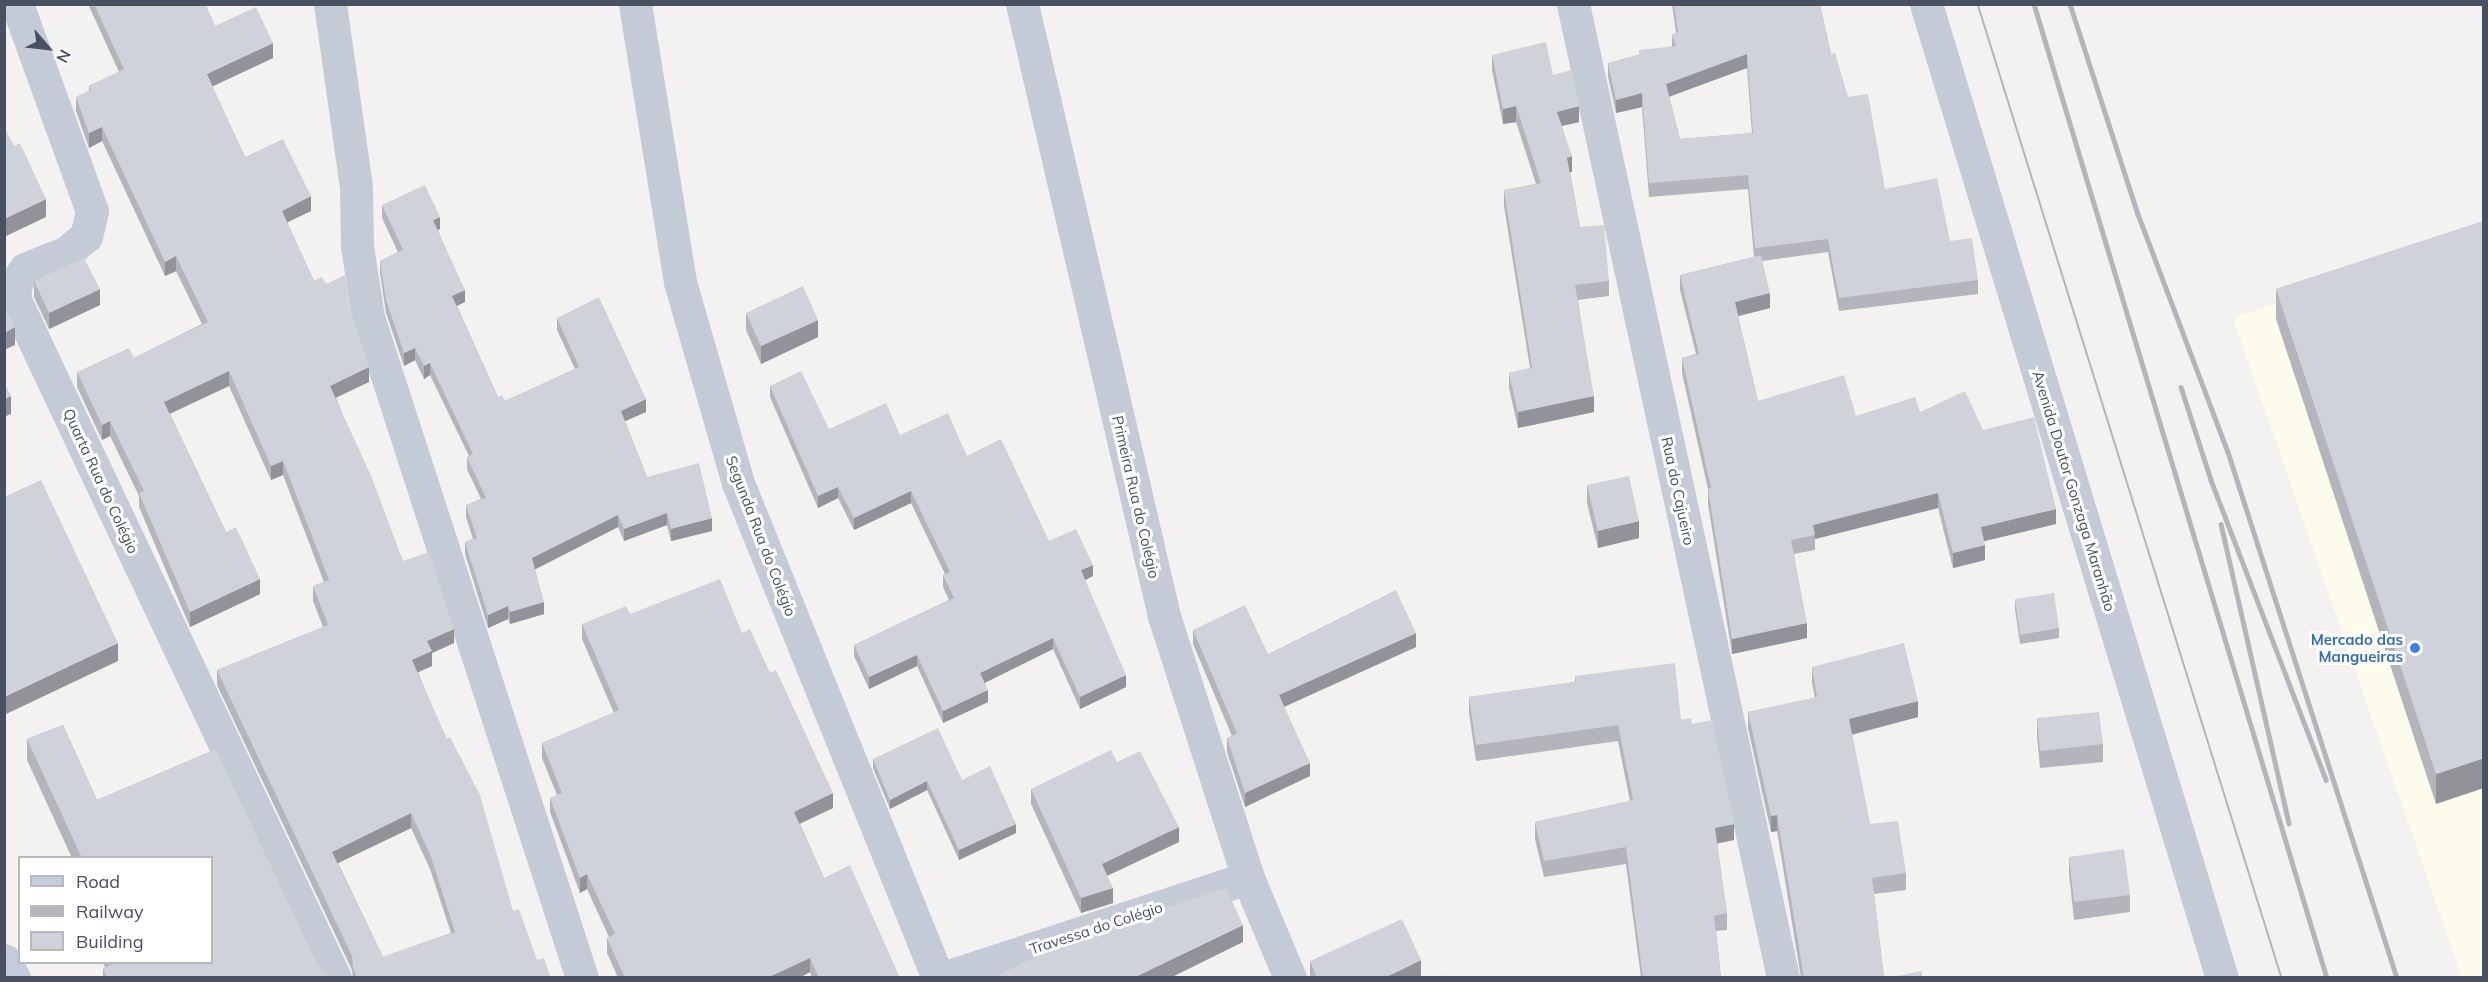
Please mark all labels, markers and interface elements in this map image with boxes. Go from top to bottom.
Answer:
north arrow [18,18,78,78]
text: N [52,46,76,66]
street label: Avenida Doutor Gonzaga Maranhão [2029,368,2119,614]
street label: Quarta Rua do Colégio [59,406,143,556]
street label: Primeira Rua do Colégio [1109,414,1163,580]
street label: Rua do Cajueiro [1658,435,1698,547]
street label: Segunda Rua do Colégio [722,453,800,619]
place label: Mercado das Mangueiras [2311,630,2403,665]
marker: Mercado das Mangueiras [2408,641,2422,655]
legend [18,856,213,964]
text: Road [76,870,120,893]
street label: Travessa do Colégio [1027,898,1165,958]
text: Railway [76,900,144,923]
text: Building [76,930,144,953]

